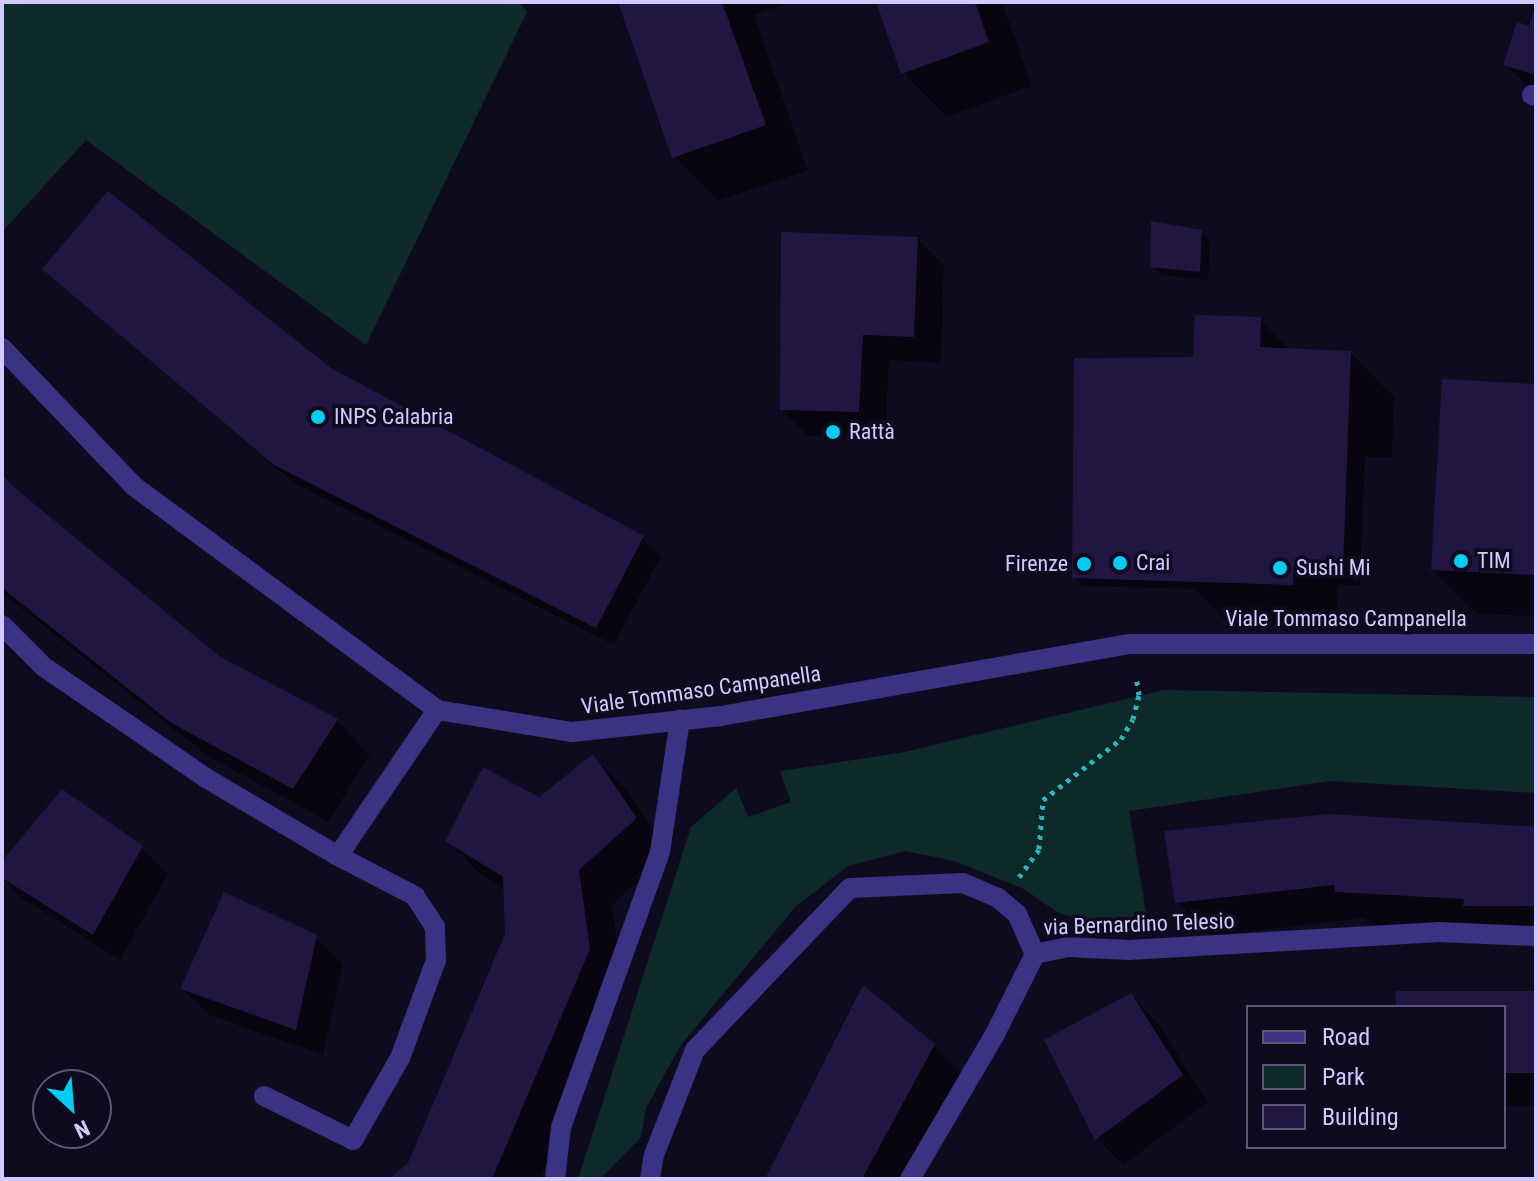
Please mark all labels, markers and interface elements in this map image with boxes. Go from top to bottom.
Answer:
place label: INPS Calabria [334,404,454,430]
marker: INPS Calabria [309,408,327,426]
place label: Rattà [849,419,895,445]
marker: Rattà [824,423,842,441]
place label: TIM [1477,548,1511,574]
place label: Crai [1136,550,1170,576]
place label: Firenze [1005,551,1068,577]
marker: TIM [1452,552,1470,570]
marker: Crai [1111,554,1129,572]
marker: Firenze [1075,555,1093,573]
place label: Sushi Mi [1296,555,1370,581]
marker: Sushi Mi [1271,559,1289,577]
street label: Viale Tommaso Campanella [1225,606,1467,632]
street label: Viale Tommaso Campanella [579,660,823,720]
street label: via Bernardino Telesio [1043,907,1235,941]
legend [1246,1005,1506,1149]
text: Road [1322,1023,1370,1051]
text: Park [1322,1063,1365,1091]
north arrow [32,1069,112,1149]
text: Building [1322,1103,1399,1131]
text: N [70,1115,93,1143]

